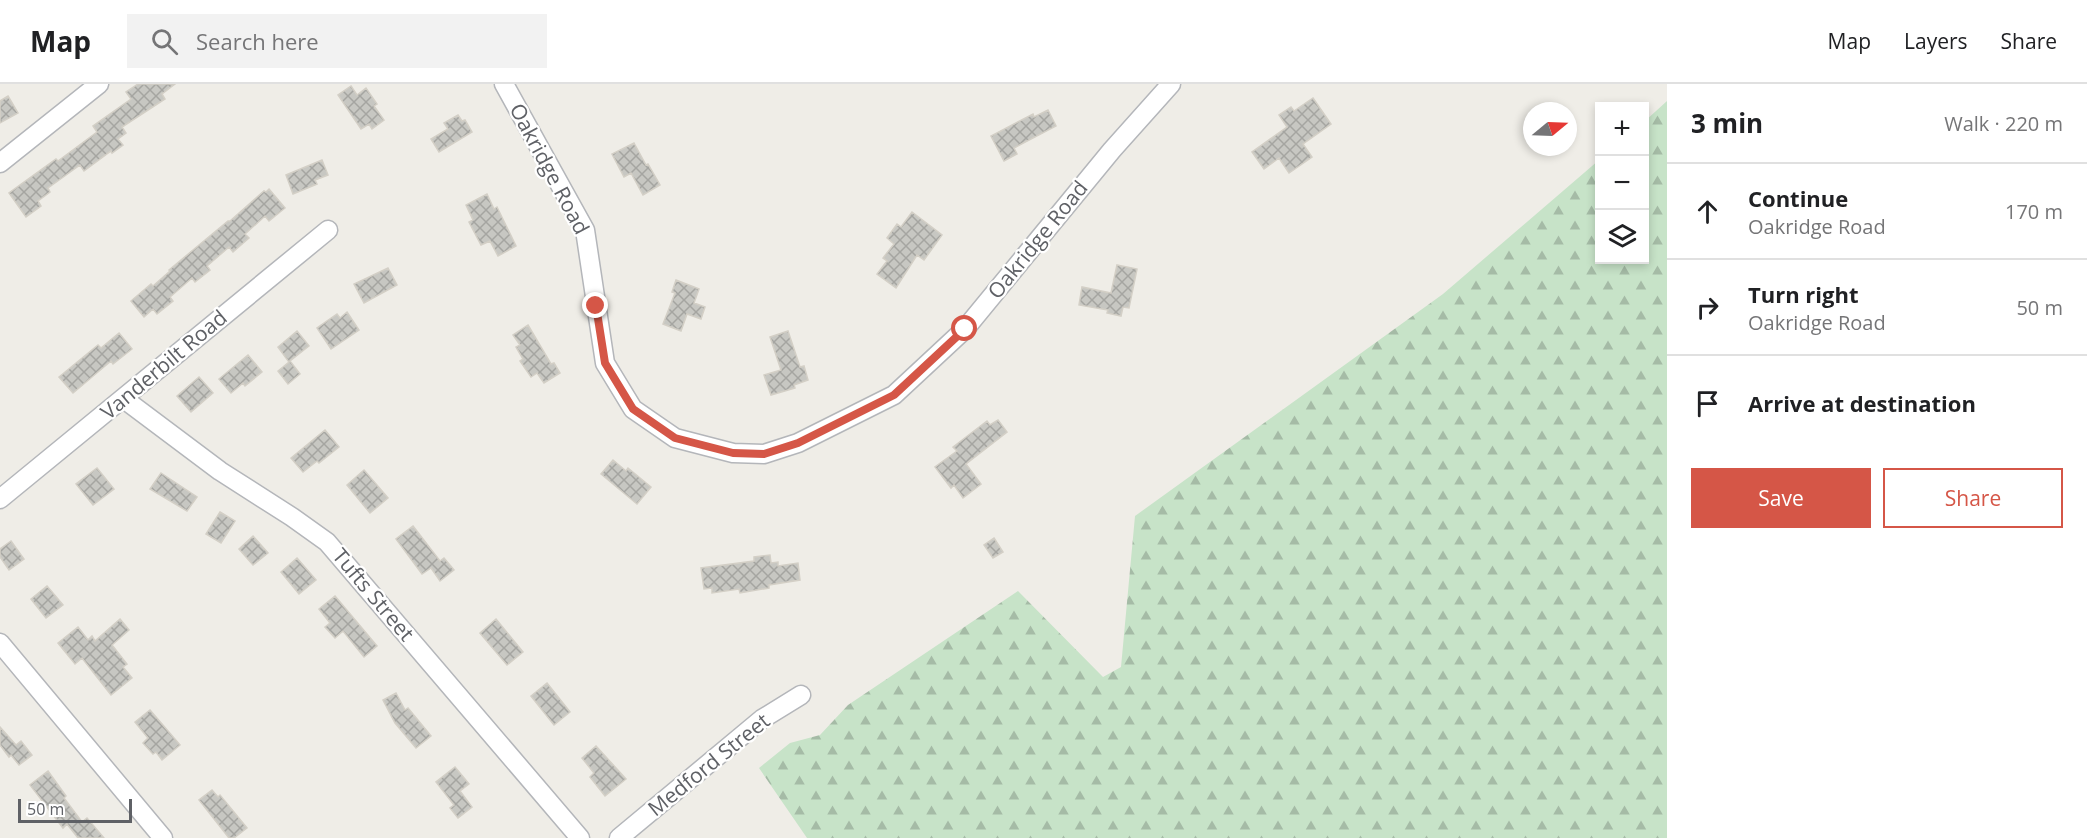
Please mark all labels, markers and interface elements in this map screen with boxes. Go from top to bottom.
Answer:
search box [127,14,547,68]
text: Map [30,22,91,60]
icon: search [148,25,181,58]
text: Search here [196,26,319,56]
text: Map [1828,27,1871,55]
text: Layers [1904,27,1968,55]
text: Share [2001,27,2057,55]
street label: Oakridge Road [504,98,596,239]
north arrow [1523,102,1577,156]
map controls [1595,102,1649,264]
button: + [1595,102,1649,156]
text: 3 min [1691,105,1763,141]
text: Walk · 220 m [1944,110,2063,137]
button: − [1595,156,1649,210]
street label: Oakridge Road [981,174,1094,304]
text: Continue [1748,183,1848,213]
icon: ahead [1691,195,1724,228]
text: 170 m [2005,198,2063,225]
button: layers [1595,210,1649,264]
text: Oakridge Road [1748,213,1886,240]
text: Turn right [1748,279,1859,309]
icon: right [1691,291,1724,324]
route end [582,292,608,318]
text: 50 m [2016,294,2063,321]
street label: Vanderbilt Road [94,303,232,425]
text: Oakridge Road [1748,309,1886,336]
route start [951,315,977,341]
icon: arrive [1691,387,1724,420]
text: Arrive at destination [1748,388,1976,418]
button: Save [1691,468,1871,528]
button: Share [1883,468,2063,528]
street label: Tufts Street [327,542,421,647]
street label: Medford Street [642,707,775,822]
scale bar [18,796,132,824]
text: 50 m [27,798,64,820]

